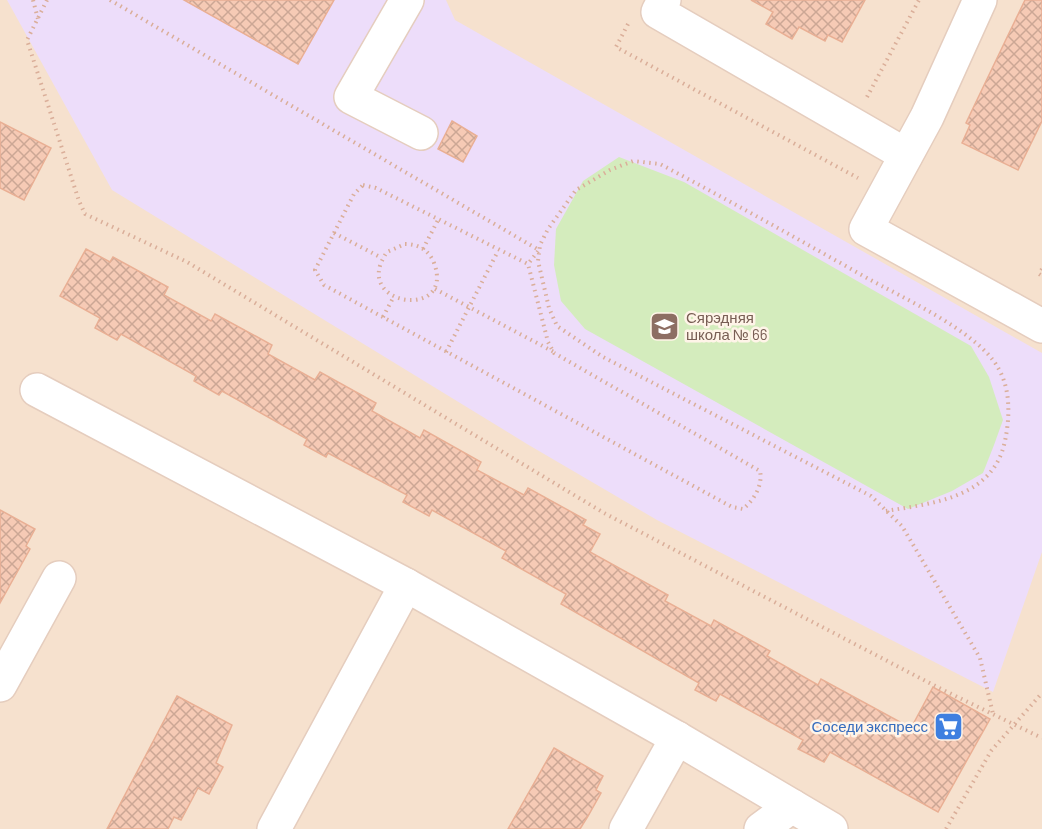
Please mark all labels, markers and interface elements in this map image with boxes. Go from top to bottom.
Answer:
place label: Сярэдняя школа № 66 [686,308,767,343]
school or university icon: Сярэдняя школа № 66 [649,310,681,342]
supermarket icon: Соседи экспресс [933,710,965,742]
place label: Соседи экспресс [811,717,928,735]

